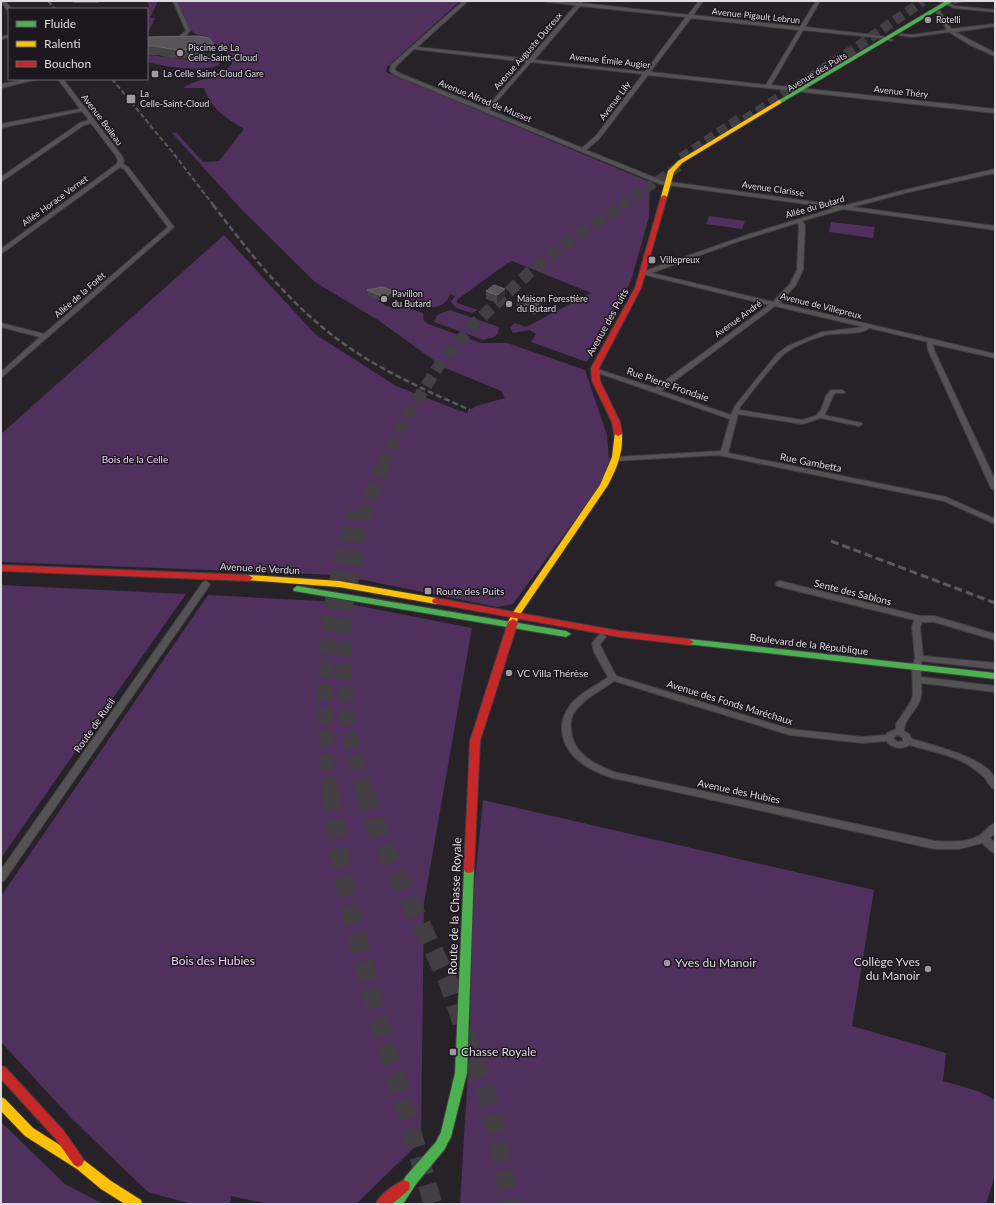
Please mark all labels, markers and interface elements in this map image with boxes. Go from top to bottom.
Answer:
street label: Avenue Pigault Lebrun [711,5,801,26]
legend [8,8,148,80]
street label: Avenue Auguste Dutreux [491,9,565,92]
place label: Rotelli [936,14,961,25]
marker: Rotelli [923,15,933,25]
text: Fluide [44,16,76,31]
text: Ralenti [44,36,81,51]
place label: Piscine de La Celle-Saint-Cloud [188,42,257,63]
marker: Piscine de La Celle-Saint-Cloud [175,48,185,58]
street label: Avenue des Puits [785,49,849,94]
street label: Avenue Émile Augier [569,51,652,70]
text: Bouchon [44,56,91,71]
place label: La Celle Saint-Cloud Gare [163,68,264,79]
marker: La Celle Saint-Cloud Gare [150,69,160,79]
street label: Avenue Alfred de Musset [437,77,534,125]
street label: Avenue Lily [596,79,633,122]
street label: Avenue Théry [873,83,929,100]
place label: La Celle-Saint-Cloud [140,88,209,109]
street label: Avenue Boileau [80,92,125,148]
marker: La Celle-Saint-Cloud [125,93,137,105]
street label: Allée Horace Vernet [20,172,91,228]
street label: Avenue Clarisse [741,179,805,198]
street label: Allée du Butard [784,193,846,220]
place label: Villepreux [660,254,700,265]
marker: Villepreux [647,255,657,265]
street label: Allée de la Forêt [52,269,108,320]
street label: Avenue des Puits [583,286,631,358]
place label: Pavillon du Butard [392,288,431,309]
street label: Avenue de Villepreux [779,290,863,321]
place label: Maison Forestière du Butard [517,293,588,314]
marker: Pavillon du Butard [379,294,389,304]
street label: Avenue André [712,298,764,339]
marker: Maison Forestière du Butard [504,299,514,309]
street label: Rue Pierre Frondaie [625,364,711,404]
street label: Rue Gambetta [779,450,843,474]
park label: Bois de la Celle [102,453,168,465]
street label: Avenue de Verdun [220,560,300,576]
street label: Sente des Sablons [813,577,893,607]
place label: Route des Puits [436,585,504,597]
marker: Route des Puits [423,586,433,596]
street label: Boulevard de la République [749,631,869,657]
place label: VC Villa Thérèse [517,667,589,679]
marker: VC Villa Thérèse [504,668,514,678]
street label: Avenue des Fonds Maréchaux [666,677,794,727]
street label: Route de Rueil [71,695,117,755]
street label: Avenue des Hubies [697,776,781,806]
street label: Route de la Chasse Royale [445,837,464,975]
park label: Bois des Hubies [171,953,255,968]
place label: Collège Yves du Manoir [854,954,921,983]
place label: Yves du Manoir [675,955,757,970]
marker: Yves du Manoir [662,958,672,968]
marker: Collège Yves du Manoir [923,964,933,974]
place label: Chasse Royale [461,1044,536,1059]
marker: Chasse Royale [448,1047,458,1057]

